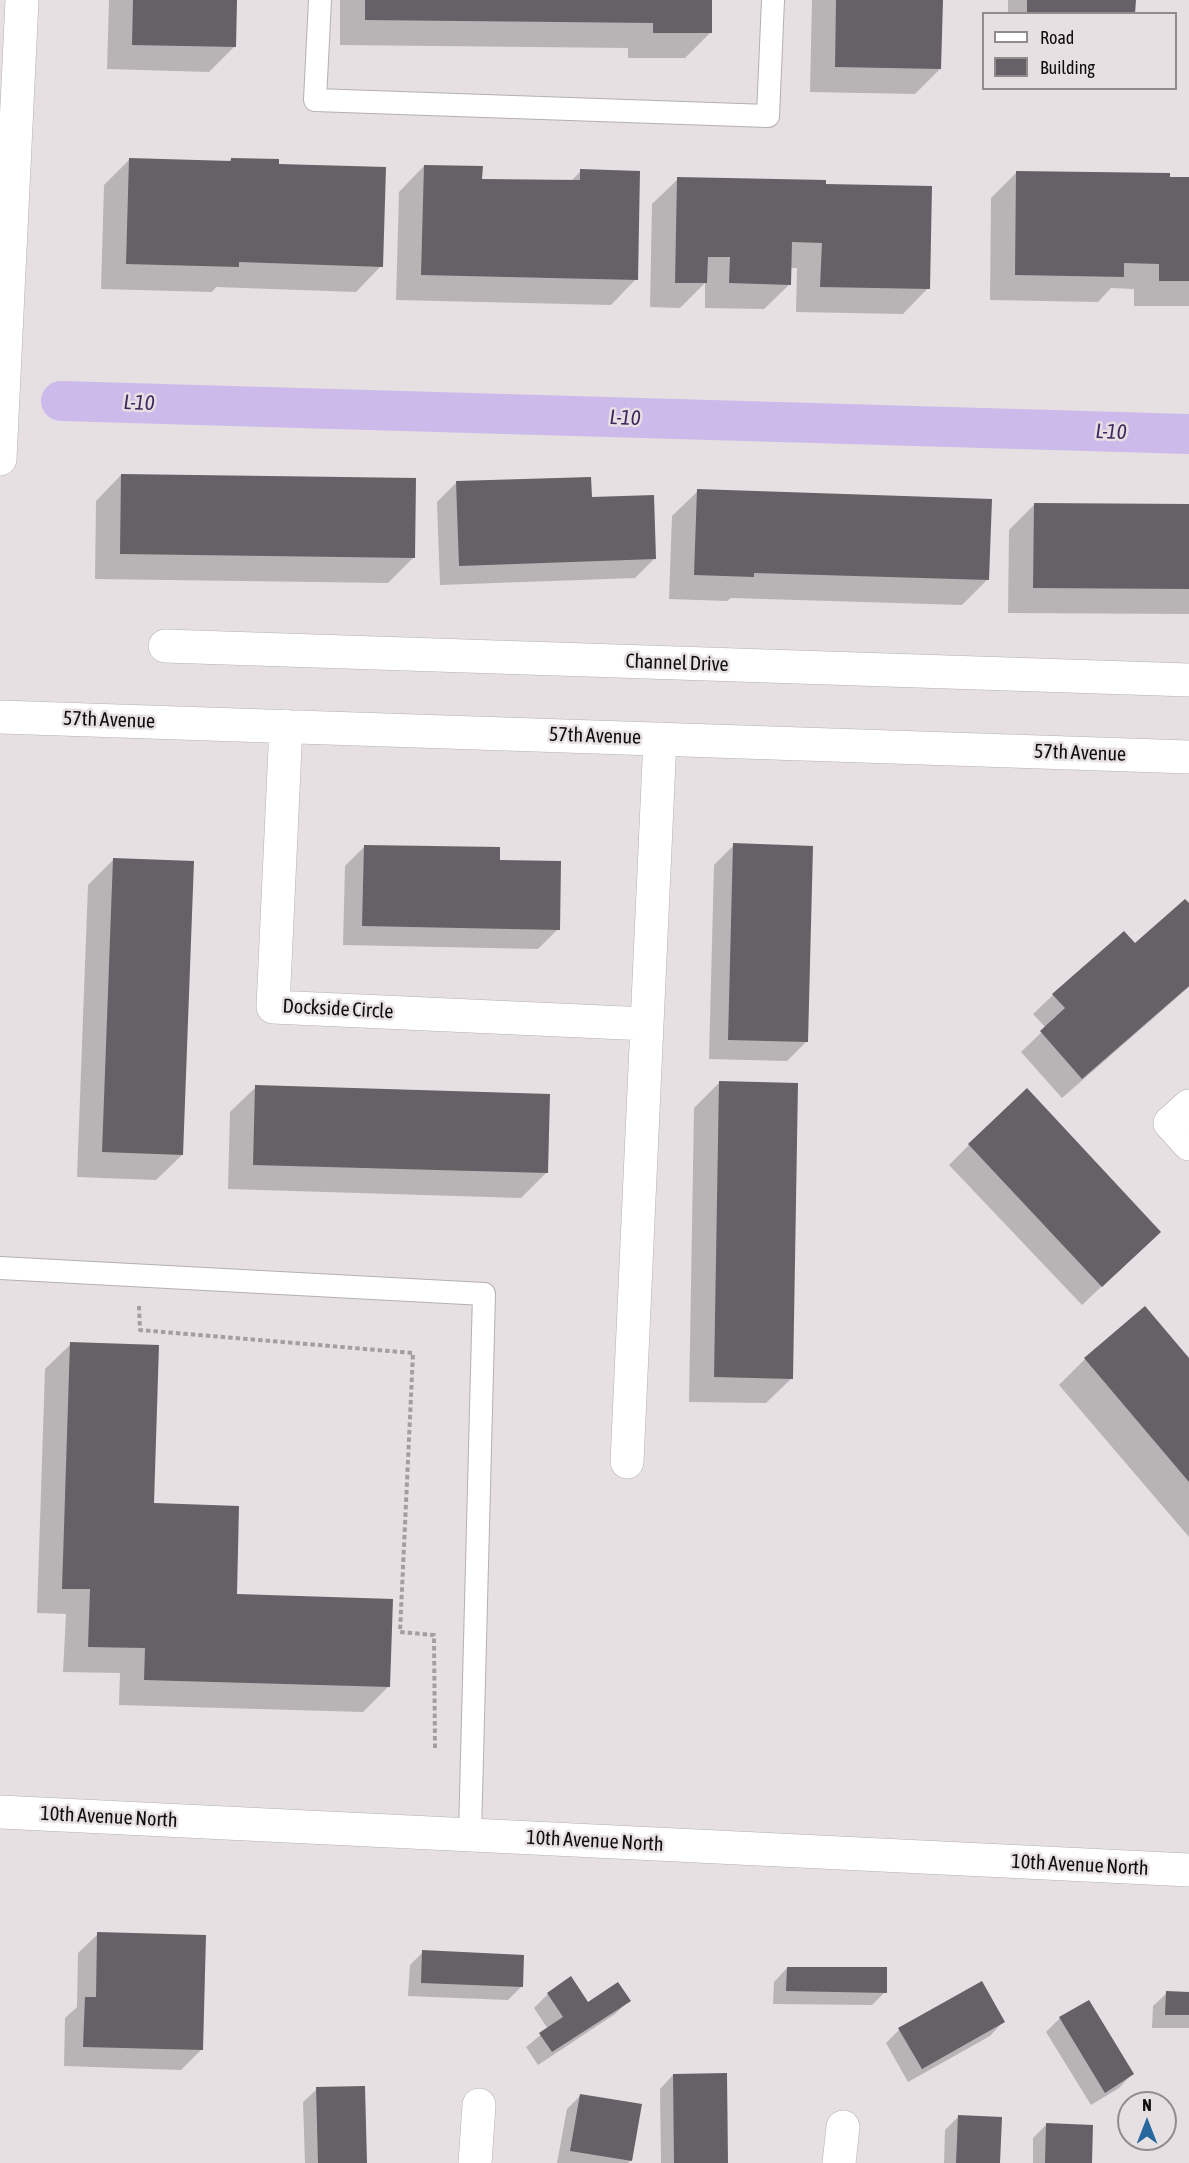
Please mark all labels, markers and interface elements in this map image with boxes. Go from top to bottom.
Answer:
legend [982,12,1177,90]
text: Road [1040,27,1074,48]
text: Building [1040,57,1095,78]
water label: L-10 [123,390,155,416]
water label: L-10 [609,405,641,431]
water label: L-10 [1095,419,1127,445]
street label: Channel Drive [625,649,729,677]
street label: 57th Avenue [62,706,156,734]
street label: 57th Avenue [548,722,642,750]
street label: 57th Avenue [1033,739,1127,767]
street label: Dockside Circle [282,994,394,1024]
street label: 10th Avenue North [40,1801,178,1833]
street label: 10th Avenue North [526,1825,664,1857]
street label: 10th Avenue North [1011,1849,1149,1881]
north arrow [1117,2091,1177,2151]
text: N [1142,2096,1152,2114]

